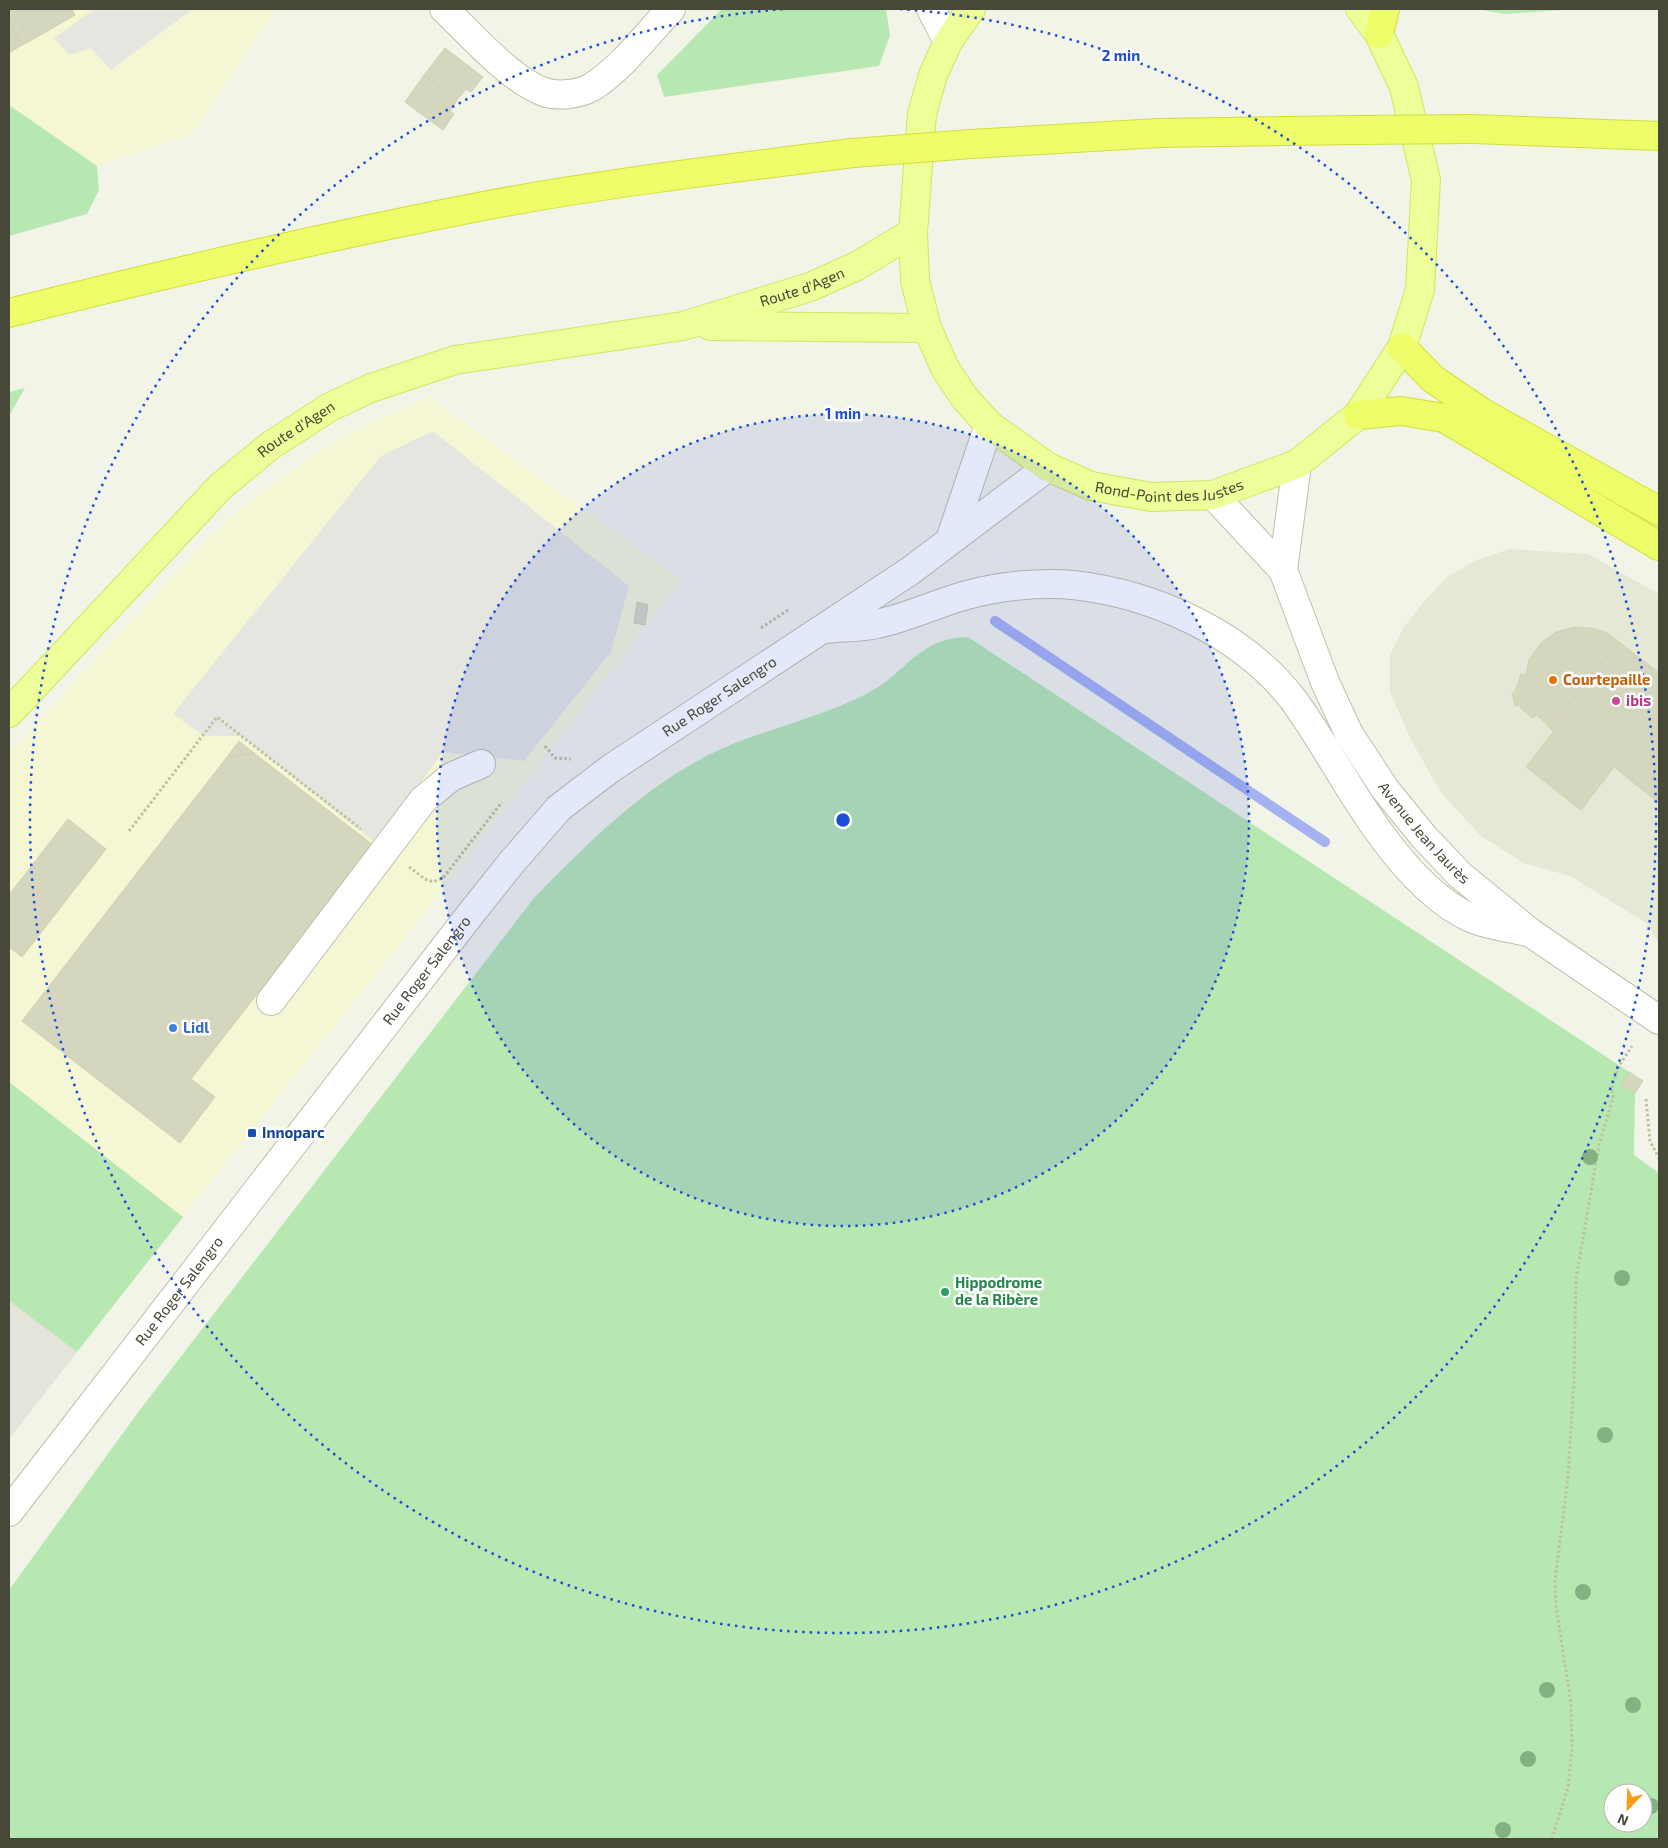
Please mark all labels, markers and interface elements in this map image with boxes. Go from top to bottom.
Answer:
text: 2 min [1102,46,1140,64]
street label: Route d'Agen [757,263,847,310]
street label: Route d'Agen [253,396,338,461]
text: 1 min [825,404,861,422]
street label: Rond-Point des Justes [1094,475,1246,505]
street label: Rue Roger Salengro [659,652,780,740]
place label: Courtepaille [1563,670,1651,688]
marker: Courtepaille [1547,674,1559,686]
place label: ibis [1626,691,1651,709]
marker: ibis [1610,695,1622,707]
street label: Avenue Jean Jaurès [1375,778,1474,887]
centre of rings [834,811,852,829]
street label: Rue Roger Salengro [378,912,474,1028]
place label: Lidl [183,1018,209,1036]
marker: Lidl [167,1022,179,1034]
place label: Innoparc [262,1123,325,1141]
marker: Innoparc [246,1127,258,1139]
street label: Rue Roger Salengro [131,1232,226,1349]
place label: Hippodrome de la Ribère [955,1273,1042,1308]
marker: Hippodrome de la Ribère [939,1286,951,1298]
north arrow [1603,1783,1653,1833]
text: N [1615,1811,1631,1830]

